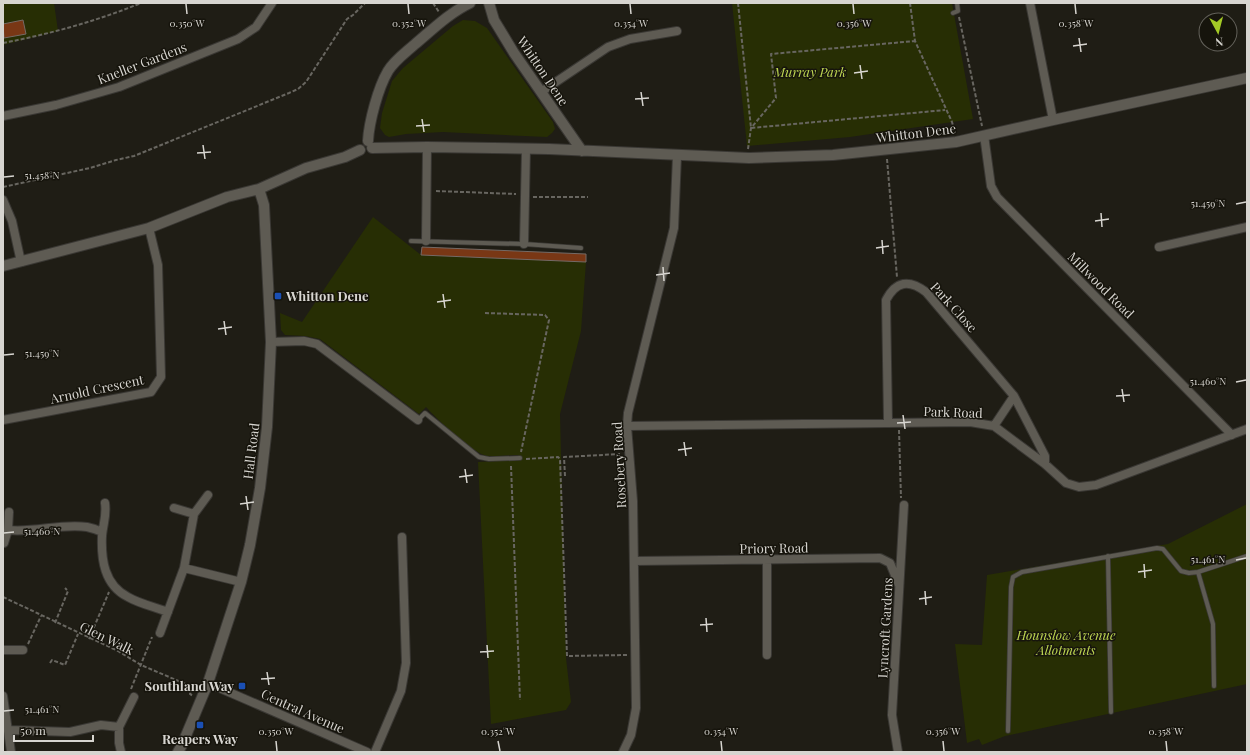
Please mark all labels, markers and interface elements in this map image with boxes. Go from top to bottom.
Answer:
north arrow [1198,12,1238,52]
text: 0.350°W [169,16,206,30]
text: 0.352°W [392,16,427,30]
text: 0.354°W [614,16,649,30]
text: 0.356°W [837,16,872,30]
text: 0.358°W [1059,16,1094,30]
street label: Whitton Dene [513,32,573,109]
text: N [1214,34,1224,50]
street label: Kneller Gardens [95,38,189,87]
park label: Murray Park [773,63,846,80]
street label: Whitton Dene [874,119,957,146]
text: 51.458°N [24,168,60,182]
text: 51.459°N [1191,196,1225,210]
street label: Millwood Road [1065,248,1138,322]
street label: Park Close [927,278,982,336]
place label: Whitton Dene [285,287,369,304]
marker: Whitton Dene [273,291,283,301]
text: 51.459°N [25,346,59,360]
street label: Arnold Crescent [48,370,146,407]
text: 51.460°N [1190,374,1226,388]
street label: Park Road [923,402,983,421]
street label: Hall Road [239,421,262,480]
street label: Rosebery Road [608,421,629,509]
text: 51.460°N [24,524,60,538]
street label: Priory Road [739,538,809,557]
text: 51.461°N [1191,552,1225,566]
street label: Lyncroft Gardens [873,577,896,679]
street label: Glen Walk [77,617,138,658]
park label: Hounslow Avenue Allotments [1016,626,1116,658]
place label: Southland Way [145,677,234,694]
marker: Southland Way [237,681,247,691]
street label: Central Avenue [259,685,348,737]
text: 51.461°N [25,702,59,716]
scale bar [14,717,93,743]
marker: Reapers Way [195,720,205,730]
text: 50 m [20,722,46,738]
text: 0.350°W [258,724,295,738]
text: 0.352°W [481,724,516,738]
text: 0.354°W [704,724,739,738]
text: 0.356°W [926,724,961,738]
text: 0.358°W [1149,724,1184,738]
place label: Reapers Way [162,730,238,747]

